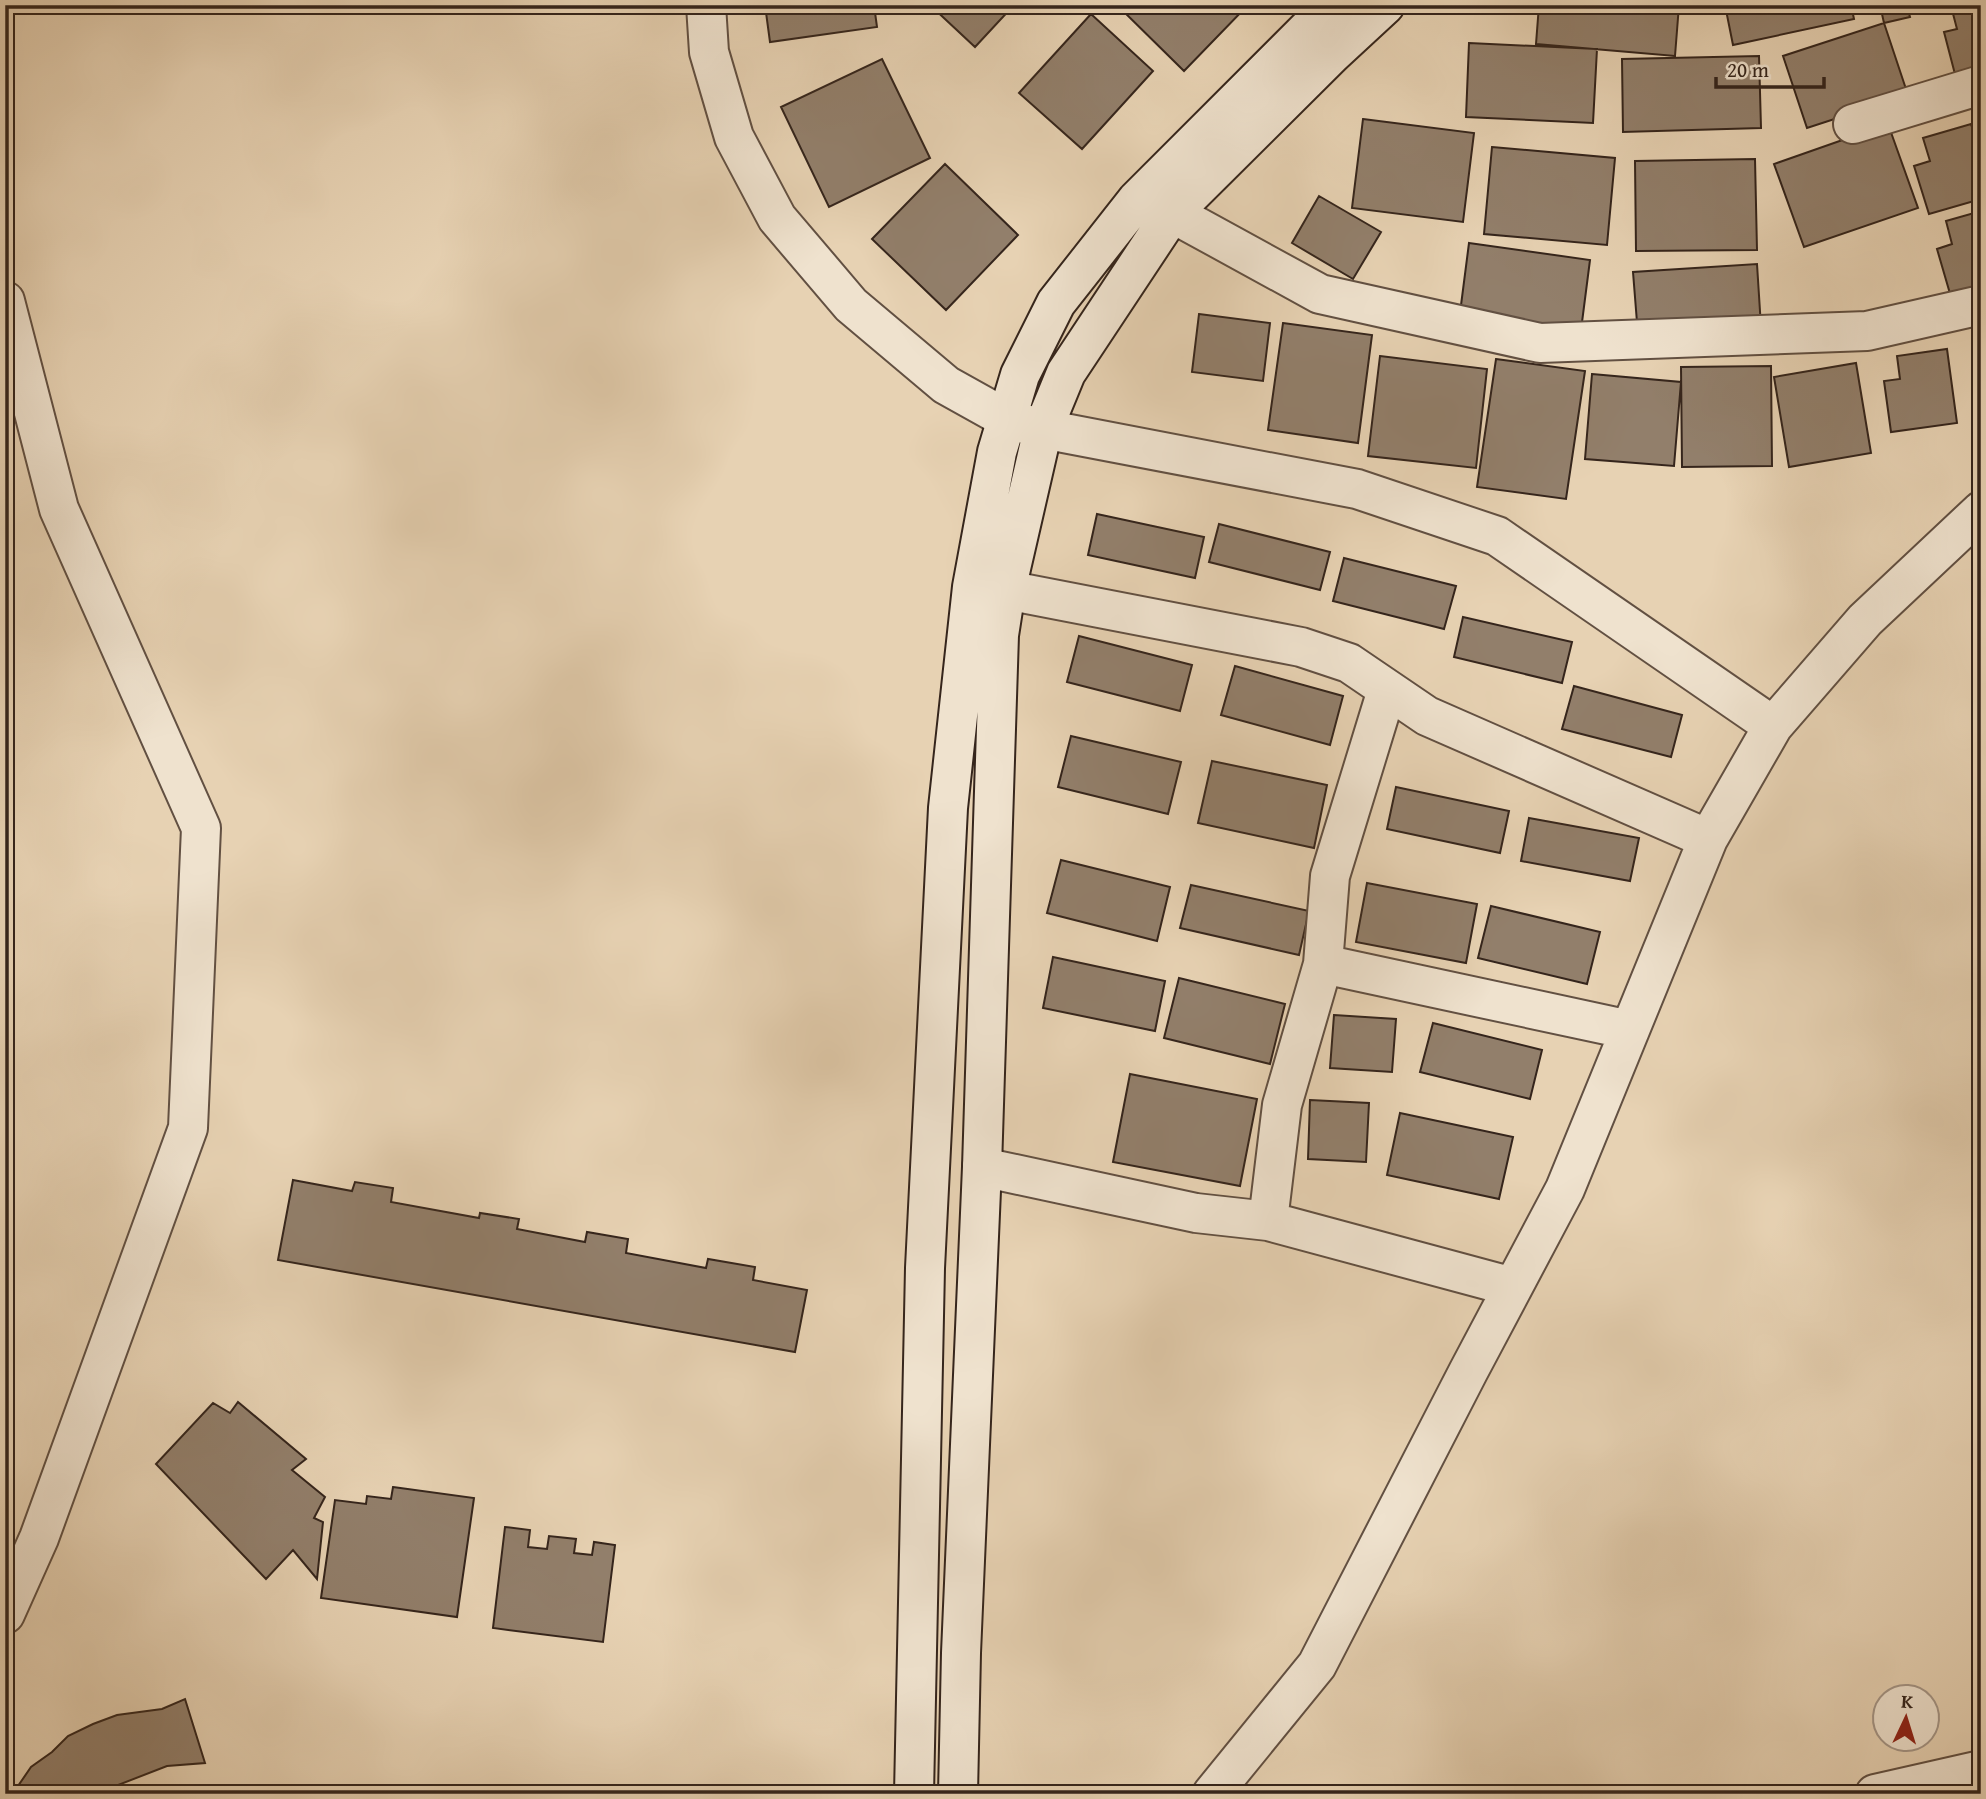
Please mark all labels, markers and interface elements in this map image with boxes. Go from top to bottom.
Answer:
scale bar [1716,46,1825,90]
text: 20 m [1727,54,1769,85]
north arrow [1870,1684,1940,1754]
text: K [1900,1687,1914,1715]

